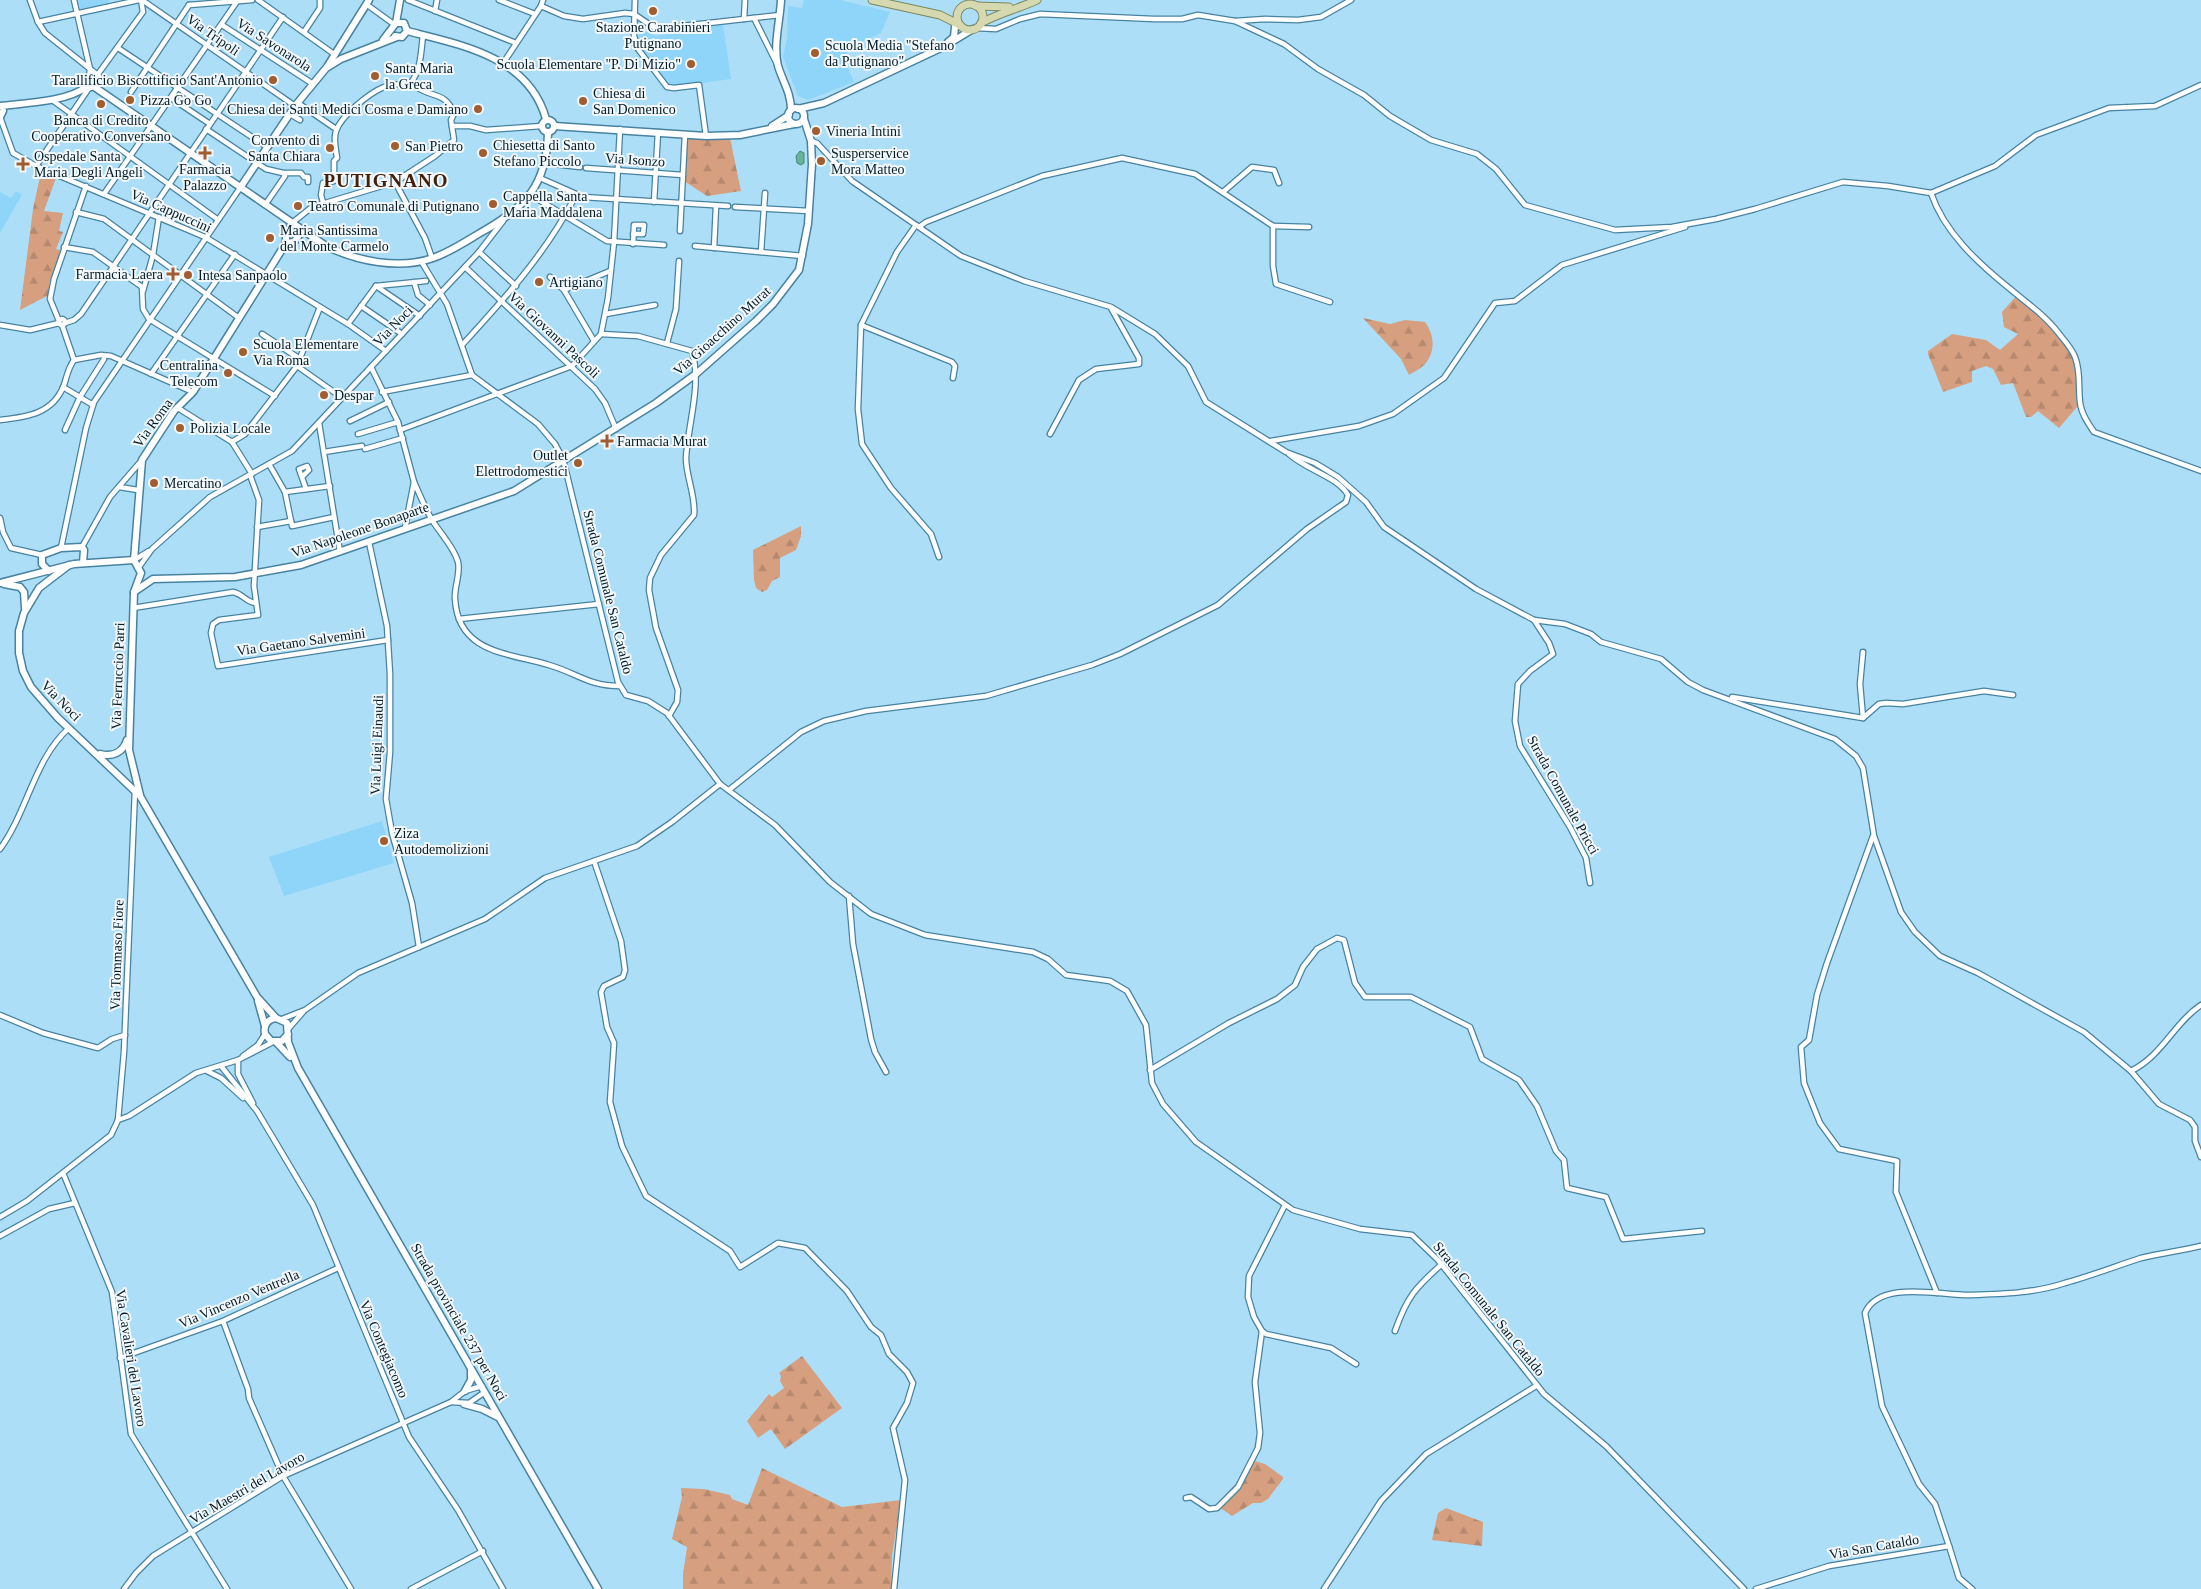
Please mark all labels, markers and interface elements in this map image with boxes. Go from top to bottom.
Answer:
marker: Stazione Carabinieri Putignano [647,5,659,17]
street label: Via Tripoli [184,11,242,59]
street label: Via Savonarola [234,15,315,75]
place label: Stazione Carabinieri Putignano [596,20,710,51]
place label: Scuola Media "Stefano da Putignano" [825,38,954,69]
marker: Scuola Media "Stefano da Putignano" [809,47,821,59]
place label: Scuola Elementare "P. Di Mizio" [497,57,681,72]
marker: Scuola Elementare "P. Di Mizio" [685,58,697,70]
place label: Santa Maria la Greca [385,61,454,92]
marker: Santa Maria la Greca [369,70,381,82]
place label: Tarallificio Biscottificio Sant'Antonio [51,73,263,88]
marker: Tarallificio Biscottificio Sant'Antonio [267,74,279,86]
place label: Chiesa di San Domenico [593,86,676,117]
place label: Pizza Go Go [140,93,212,108]
marker: Pizza Go Go [124,94,136,106]
marker: Chiesa di San Domenico [577,95,589,107]
marker: Banca di Credito Cooperativo Conversano [95,98,107,110]
place label: Chiesa dei Santi Medici Cosma e Damiano [227,102,468,117]
marker: Chiesa dei Santi Medici Cosma e Damiano [472,103,484,115]
place label: Banca di Credito Cooperativo Conversano [31,113,171,144]
place label: Vineria Intini [826,124,901,139]
marker: Vineria Intini [810,125,822,137]
place label: Convento di Santa Chiara [248,133,321,164]
place label: Chiesetta di Santo Stefano Piccolo [493,138,595,169]
place label: San Pietro [405,139,463,154]
marker: San Pietro [389,140,401,152]
marker: Convento di Santa Chiara [324,142,336,154]
place label: Susperservice Mora Matteo [831,146,909,177]
marker: Farmacia Palazzo [199,147,211,159]
marker: Chiesetta di Santo Stefano Piccolo [477,147,489,159]
place label: Ospedale Santa Maria Degli Angeli [34,149,143,180]
street label: Via Isonzo [604,150,666,170]
marker: Susperservice Mora Matteo [815,155,827,167]
marker: Ospedale Santa Maria Degli Angeli [16,157,30,171]
place label: Farmacia Palazzo [179,162,232,193]
district label: PUTIGNANO [323,170,449,191]
street label: Via Cappuccini [128,187,214,236]
place label: Cappella Santa Maria Maddalena [503,189,603,220]
marker: Cappella Santa Maria Maddalena [487,198,499,210]
place label: Teatro Comunale di Putignano [308,199,479,214]
marker: Teatro Comunale di Putignano [292,200,304,212]
place label: Maria Santissima del Monte Carmelo [280,223,389,254]
marker: Maria Santissima del Monte Carmelo [264,232,276,244]
place label: Farmacia Laera [76,267,164,282]
marker: Farmacia Laera [167,268,179,280]
place label: Intesa Sanpaolo [198,268,287,283]
marker: Intesa Sanpaolo [182,269,194,281]
place label: Artigiano [549,275,603,290]
marker: Artigiano [533,276,545,288]
street label: Via Gioacchino Murat [670,283,774,378]
street label: Via Giovanni Pascoli [505,289,603,381]
street label: Via Noci [370,303,416,349]
place label: Scuola Elementare Via Roma [253,337,358,368]
marker: Scuola Elementare Via Roma [237,346,249,358]
place label: Centralina Telecom [160,358,219,389]
marker: Centralina Telecom [222,367,234,379]
place label: Despar [334,388,374,403]
marker: Despar [318,389,330,401]
street label: Via Roma [130,395,176,450]
place label: Polizia Locale [190,421,270,436]
marker: Polizia Locale [174,422,186,434]
place label: Farmacia Murat [617,434,707,449]
marker: Farmacia Murat [601,435,613,447]
place label: Outlet Elettrodomestici [475,448,568,479]
marker: Outlet Elettrodomestici [572,457,584,469]
place label: Mercatino [164,476,222,491]
marker: Mercatino [148,477,160,489]
street label: Via Napoleone Bonaparte [289,499,431,561]
street label: Strada Comunale San Cataldo [580,509,636,675]
street label: Via Ferruccio Parri [109,622,127,730]
street label: Via Gaetano Salvemini [236,626,366,658]
street label: Via Noci [38,678,84,724]
street label: Via Luigi Einaudi [368,695,386,795]
street label: Strada Comunale Pricci [1524,733,1602,857]
place label: Ziza Autodemolizioni [394,826,489,857]
marker: Ziza Autodemolizioni [378,835,390,847]
street label: Via Tommaso Fiore [108,899,126,1011]
street label: Strada Comunale San Cataldo [1430,1239,1548,1379]
street label: Strada provinciale 237 per Noci [408,1241,510,1403]
street label: Via Vincenzo Ventrella [177,1267,302,1331]
street label: Via Cavalieri del Lavoro [113,1288,149,1428]
street label: Via Contegiacomo [357,1298,411,1400]
street label: Via Maestri del Lavoro [187,1449,307,1527]
street label: Via San Cataldo [1828,1532,1920,1562]

